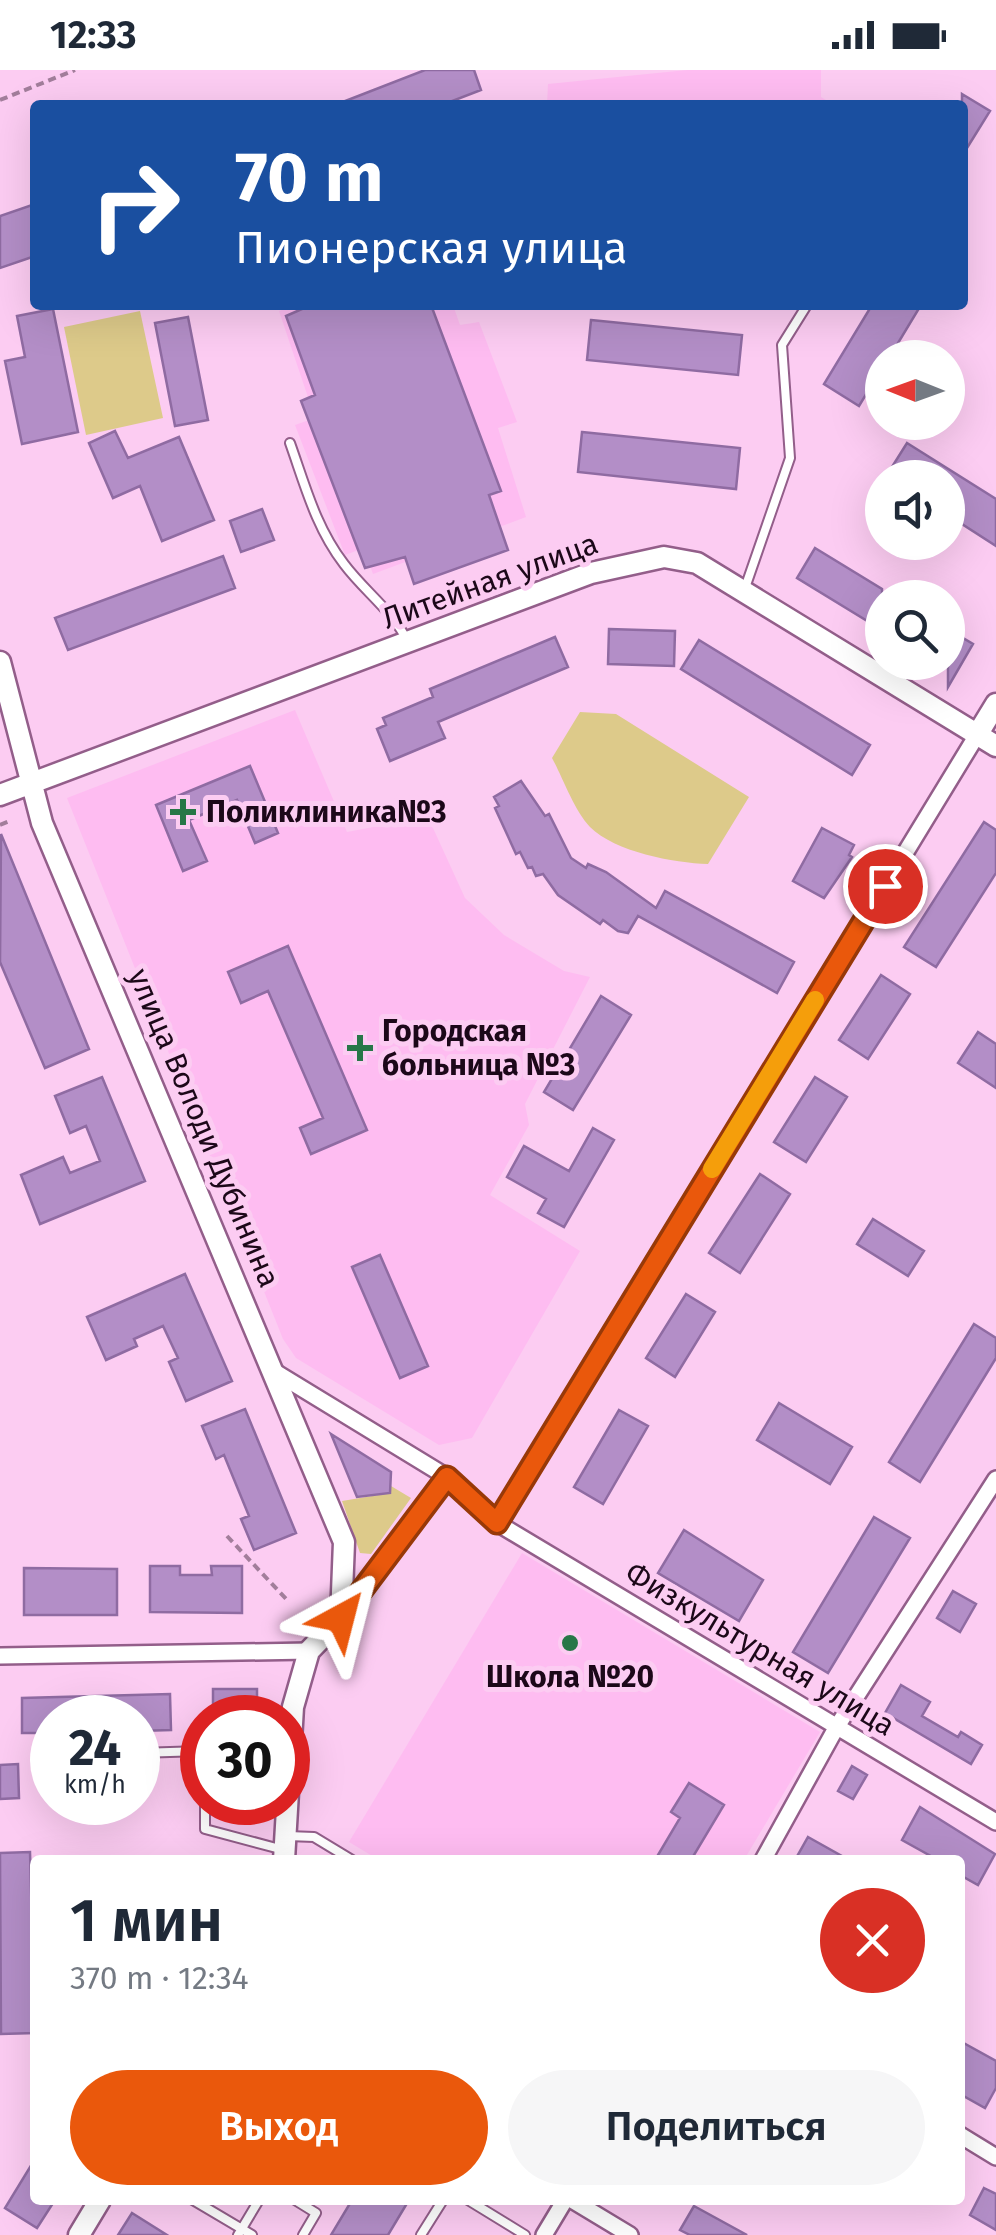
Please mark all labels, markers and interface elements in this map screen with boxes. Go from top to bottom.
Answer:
text: 12:33 [50,12,137,58]
text: 70 m [235,136,384,220]
icon: right [70,140,200,270]
text: Пионерская улица [235,221,627,275]
north arrow [865,340,965,440]
map controls [865,340,965,680]
button: sound [865,460,965,560]
street label: Литейная улица [377,525,603,637]
button: search [865,580,965,680]
place label: Поликлиника№3 [206,794,447,830]
marker: Поликлиника№3 [170,799,196,825]
pin [843,844,928,929]
icon: arrive [858,859,913,914]
street label: улица Володи Дубинина [121,963,287,1293]
place label: Городская больница №3 [382,1013,575,1083]
marker: Городская больница №3 [347,1035,373,1061]
street label: Физкультурная улица [619,1554,901,1744]
position arrow [289,1566,393,1670]
marker: Школа №20 [559,1632,581,1654]
place label: Школа №20 [486,1659,654,1695]
speed limit sign: 30 [180,1695,310,1825]
text: 24 [69,1718,121,1778]
text: km/h [64,1770,126,1800]
text: 1 мин [70,1885,223,1957]
button: close [820,1888,925,1993]
text: 370 m · 12:34 [70,1959,249,1997]
button: Выход [70,2070,488,2185]
button: Поделиться [508,2070,925,2185]

